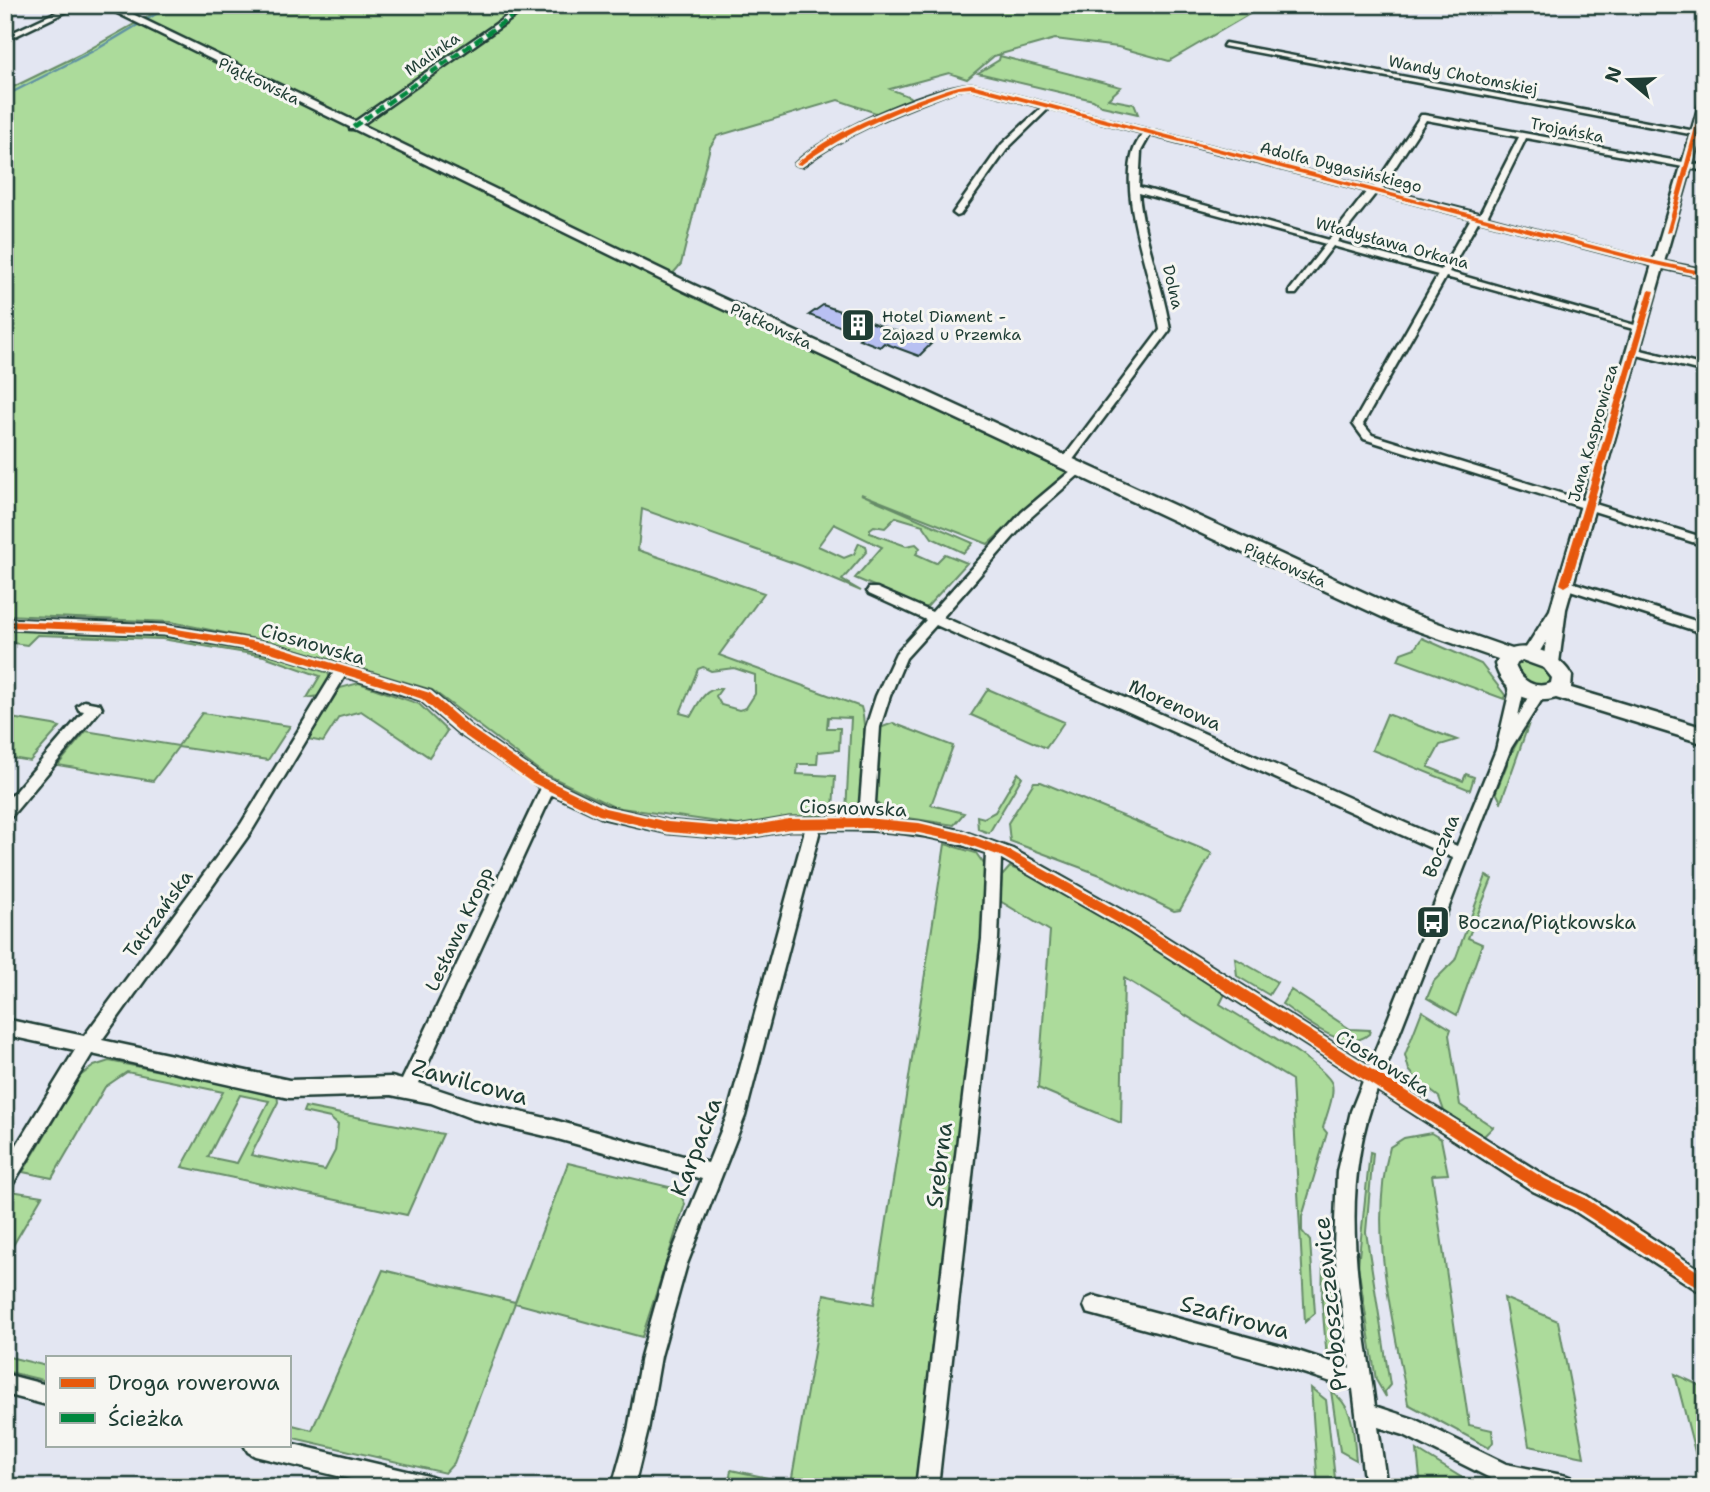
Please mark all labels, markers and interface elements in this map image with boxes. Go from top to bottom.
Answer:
street label: Malinka [400,27,464,81]
north arrow [1594,46,1664,116]
street label: Wandy Chotomskiej [1387,50,1539,100]
street label: Piątkowska [215,52,303,110]
text: N [1599,63,1628,86]
street label: Trojańska [1528,113,1606,147]
street label: Adolfa Dygasińskiego [1258,137,1424,197]
street label: Władysława Orkana [1313,212,1471,274]
street label: Dolna [1158,263,1188,311]
street label: Piątkowska [727,298,815,354]
building icon: Hotel Diament - Zajazd u Przemka [839,306,877,344]
place label: Hotel Diament - Zajazd u Przemka [882,306,1021,345]
street label: Jana Kasprowicza [1563,362,1623,504]
street label: Piątkowska [1241,538,1329,592]
street label: Ciosnowska [258,617,368,671]
street label: Morenowa [1125,673,1225,737]
street label: Ciosnowska [799,794,907,822]
street label: Boczna [1417,810,1465,881]
street label: Lesława Kropp [419,863,499,995]
street label: Tatrzańska [118,865,198,963]
bus stop icon: Boczna/Piątkowska [1414,903,1452,941]
place label: Boczna/Piątkowska [1458,910,1636,935]
street label: Ciosnowska [1331,1024,1435,1102]
street label: Zawilcowa [409,1052,531,1112]
street label: Karpacka [663,1093,729,1201]
street label: Srebrna [919,1120,959,1210]
street label: Proboszczewice [1306,1215,1354,1393]
street label: Szafirowa [1177,1288,1293,1346]
legend [46,1356,290,1446]
text: Droga rowerowa [108,1369,280,1397]
text: Ścieżka [108,1404,183,1433]

